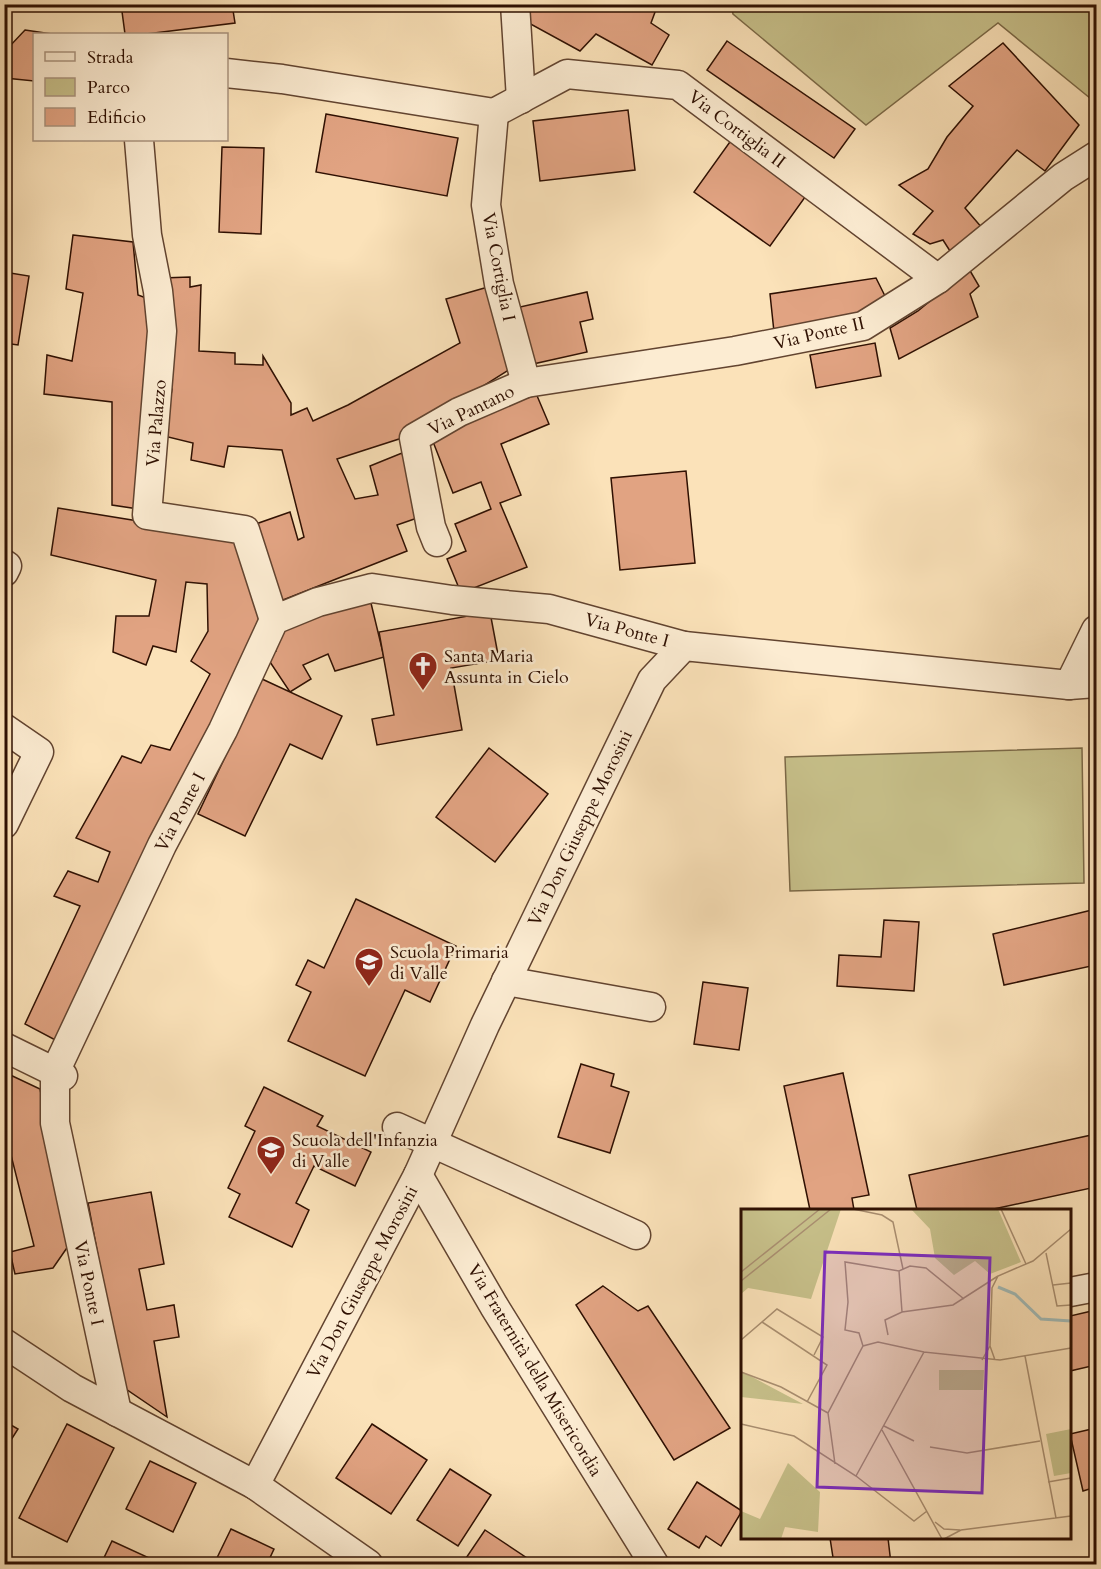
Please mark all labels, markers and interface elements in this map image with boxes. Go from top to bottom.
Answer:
legend [33,33,228,141]
text: Strada [87,45,134,70]
text: Parco [87,75,130,100]
street label: Via Cortiglia II [683,84,791,174]
text: Edificio [87,105,146,130]
street label: Via Cortiglia I [476,211,521,324]
street label: Via Ponte II [771,311,867,356]
street label: Via Palazzo [140,378,173,468]
street label: Via Pantano [424,379,519,442]
street label: Via Ponte I [582,607,672,654]
place label: Santa Maria Assunta in Cielo [444,644,569,690]
church icon: Santa Maria Assunta in Cielo [407,650,439,692]
street label: Via Don Giuseppe Morosini [522,726,639,930]
street label: Via Ponte I [149,768,212,856]
place label: Scuola Primaria di Valle [390,940,509,986]
school or university icon: Scuola Primaria di Valle [353,946,385,988]
place label: Scuola dell'Infanzia di Valle [292,1128,438,1174]
school or university icon: Scuola dell'Infanzia di Valle [255,1134,287,1176]
street label: Via Don Giuseppe Morosini [301,1181,424,1383]
inset map [741,1209,1071,1539]
street label: Via Ponte I [67,1238,110,1328]
street label: Via Fraternità della Misericordia [461,1259,608,1481]

